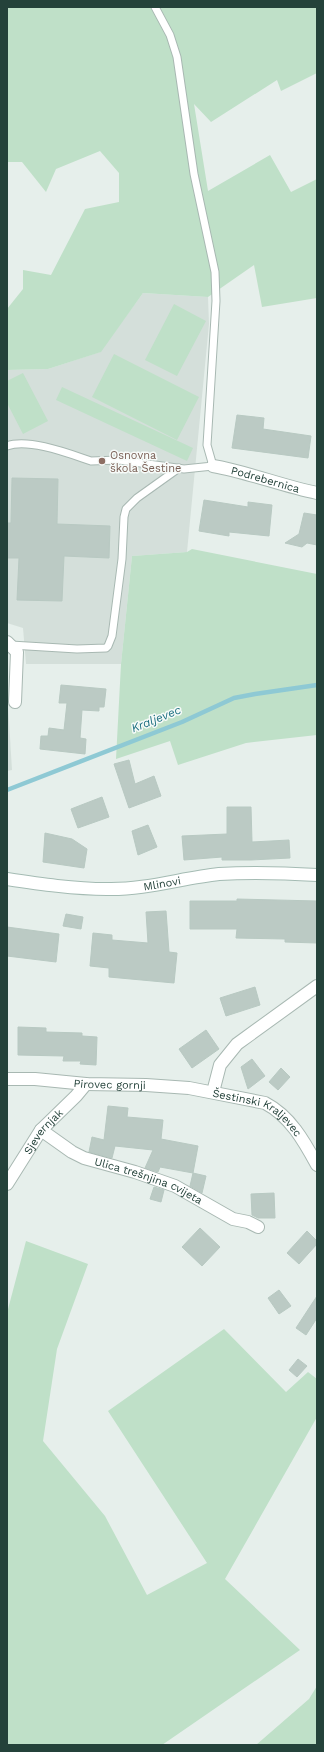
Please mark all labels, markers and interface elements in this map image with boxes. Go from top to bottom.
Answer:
place label: Osnovna škola Šestine [110,449,181,475]
marker: Osnovna škola Šestine [97,456,107,466]
street label: Podrebernica [230,463,301,495]
water label: Kraljevec [129,703,183,735]
street label: Mlinovi [142,874,182,893]
street label: Pirovec gornji [73,1076,146,1091]
street label: Šestinski Kraljevec [211,1085,305,1139]
street label: Sjevernjak [21,1106,65,1157]
street label: Ulica trešnjina cvijeta [93,1155,205,1207]

